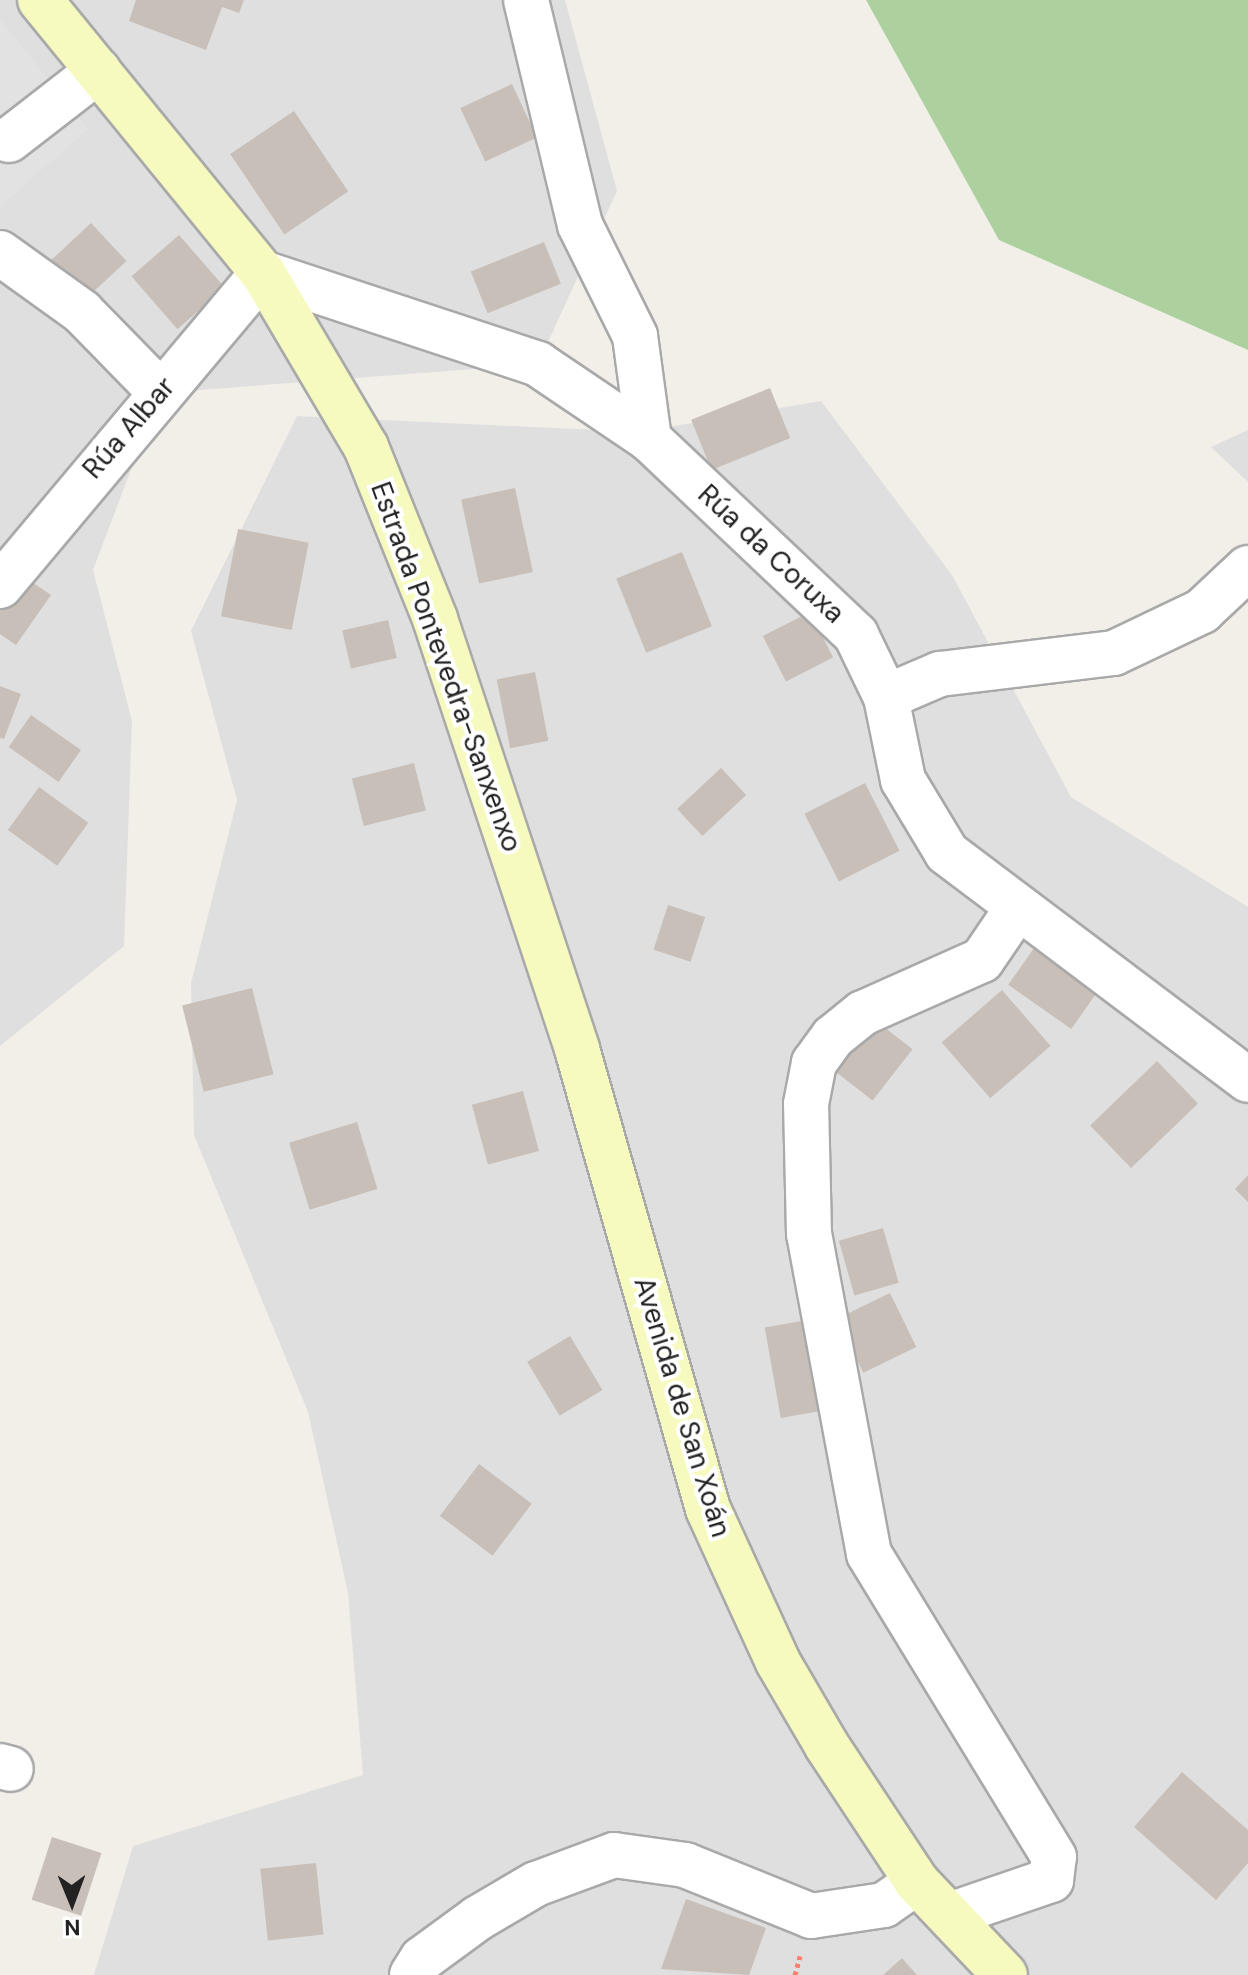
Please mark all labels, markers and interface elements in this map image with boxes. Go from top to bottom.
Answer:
street label: Rúa Albar [76,370,182,486]
street label: Estrada Pontevedra-Sanxenxo [363,478,529,856]
street label: Rúa da Coruxa [691,478,851,630]
street label: Avenida de San Xoán [626,1273,738,1541]
north arrow [32,1863,112,1943]
text: N [64,1913,81,1942]

